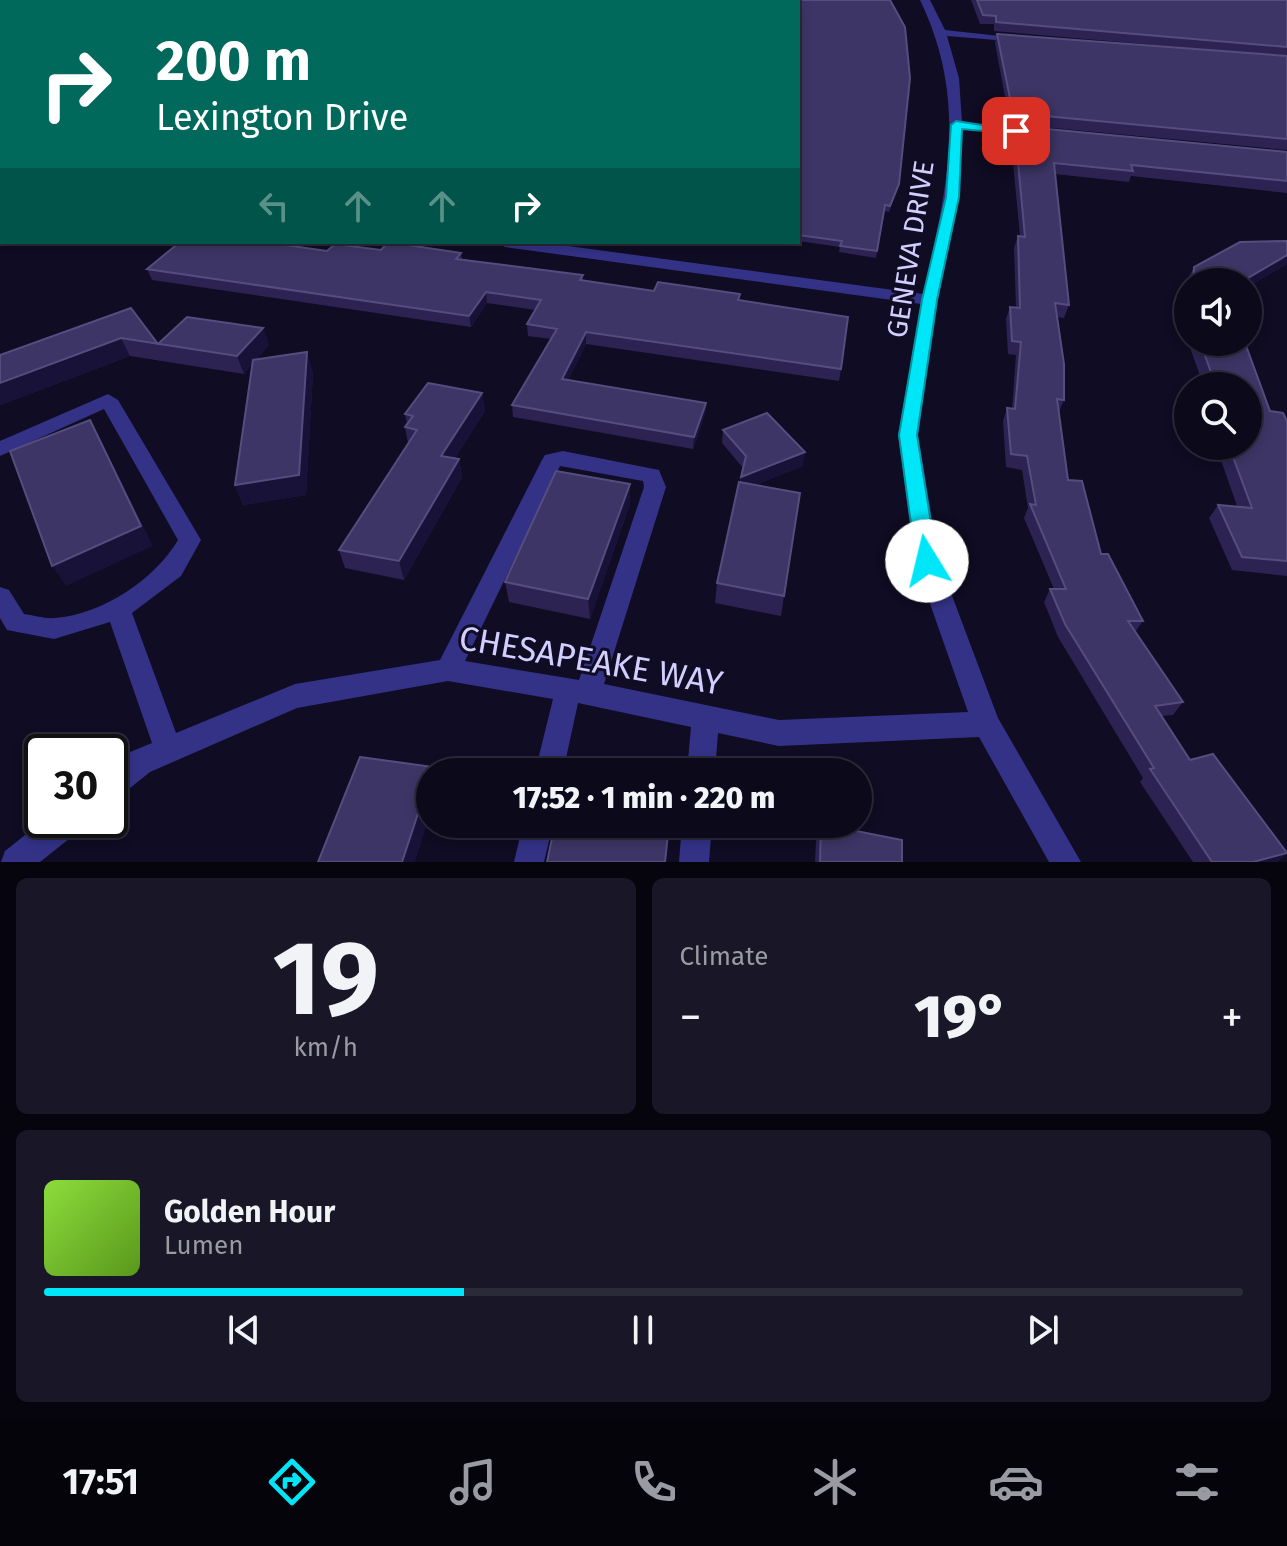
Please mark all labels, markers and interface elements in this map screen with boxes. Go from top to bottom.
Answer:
text: 200 m [156,28,311,95]
icon: right [24,32,128,136]
text: Lexington Drive [156,96,408,140]
pin [982,97,1050,165]
icon: arrive [994,109,1038,153]
street label: GENEVA DRIVE [880,158,941,340]
icon: left [252,184,296,228]
icon: ahead [336,184,380,228]
icon: ahead [420,184,464,228]
icon: right [504,184,548,228]
map controls [1174,268,1262,460]
button: sound [1174,268,1262,356]
button: search [1174,372,1262,460]
position arrow [885,519,969,603]
street label: CHESAPEAKE WAY [456,617,726,704]
speed limit sign: 30 [24,734,128,838]
text: 17:52 · 1 min · 220 m [513,780,775,816]
text: 19 [273,917,379,1042]
text: Climate [680,941,768,972]
text: 19° [914,981,1008,1053]
text: − [680,991,702,1044]
text: + [1221,991,1243,1044]
text: km/h [294,1032,358,1063]
text: Golden Hour [164,1194,335,1230]
text: Lumen [164,1230,243,1261]
icon: previous [222,1308,266,1352]
icon: pause [621,1308,665,1352]
icon: next [1021,1308,1065,1352]
icon: directions [264,1454,320,1510]
icon: music [445,1454,501,1510]
icon: phone [626,1454,682,1510]
icon: climate [807,1454,863,1510]
icon: car [988,1454,1044,1510]
icon: filters [1169,1454,1225,1510]
text: 17:51 [62,1460,139,1504]

